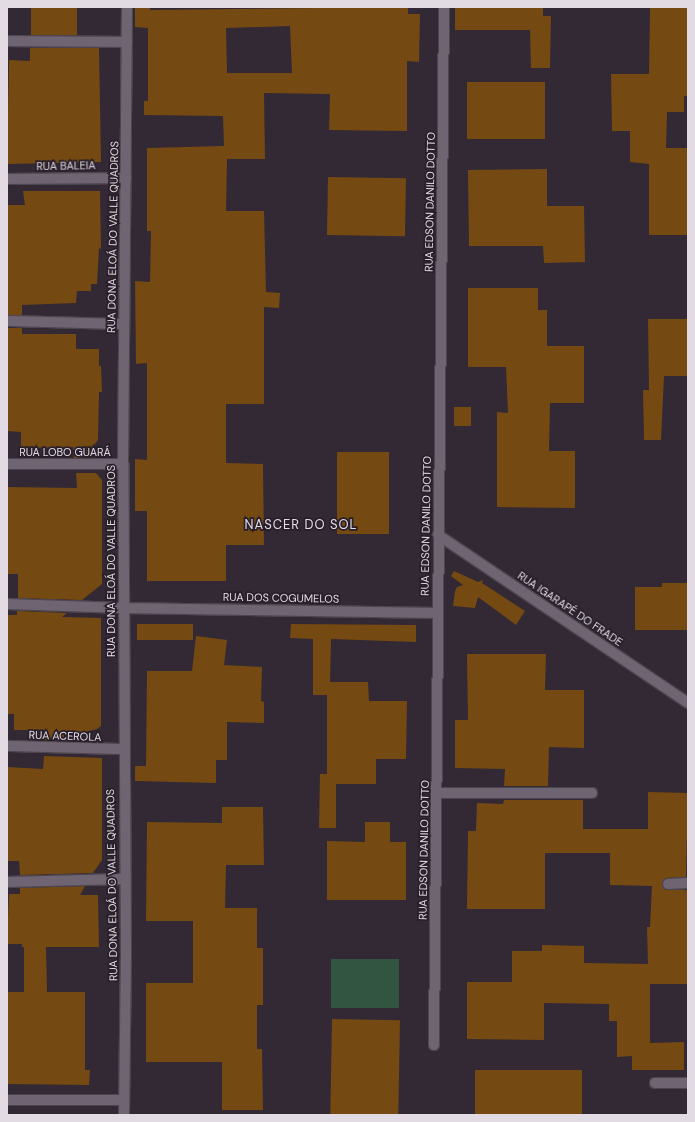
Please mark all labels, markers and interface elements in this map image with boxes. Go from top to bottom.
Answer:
street label: RUA EDSON DANILO DOTTO [422,132,438,272]
street label: RUA DONA ELOÁ DO VALLE QUADROS [105,141,121,333]
street label: RUA BALEIA [36,159,96,173]
street label: RUA LOBO GUARÁ [19,445,111,459]
street label: RUA EDSON DANILO DOTTO [418,456,434,596]
street label: RUA DONA ELOÁ DO VALLE QUADROS [104,465,118,657]
district label: NASCER DO SOL [245,517,357,533]
street label: RUA IGARAPÉ DO FRADE [515,569,625,649]
street label: RUA DOS COGUMELOS [223,590,339,606]
street label: RUA ACEROLA [28,728,102,744]
street label: RUA EDSON DANILO DOTTO [416,780,432,920]
street label: RUA DONA ELOÁ DO VALLE QUADROS [104,789,120,981]

